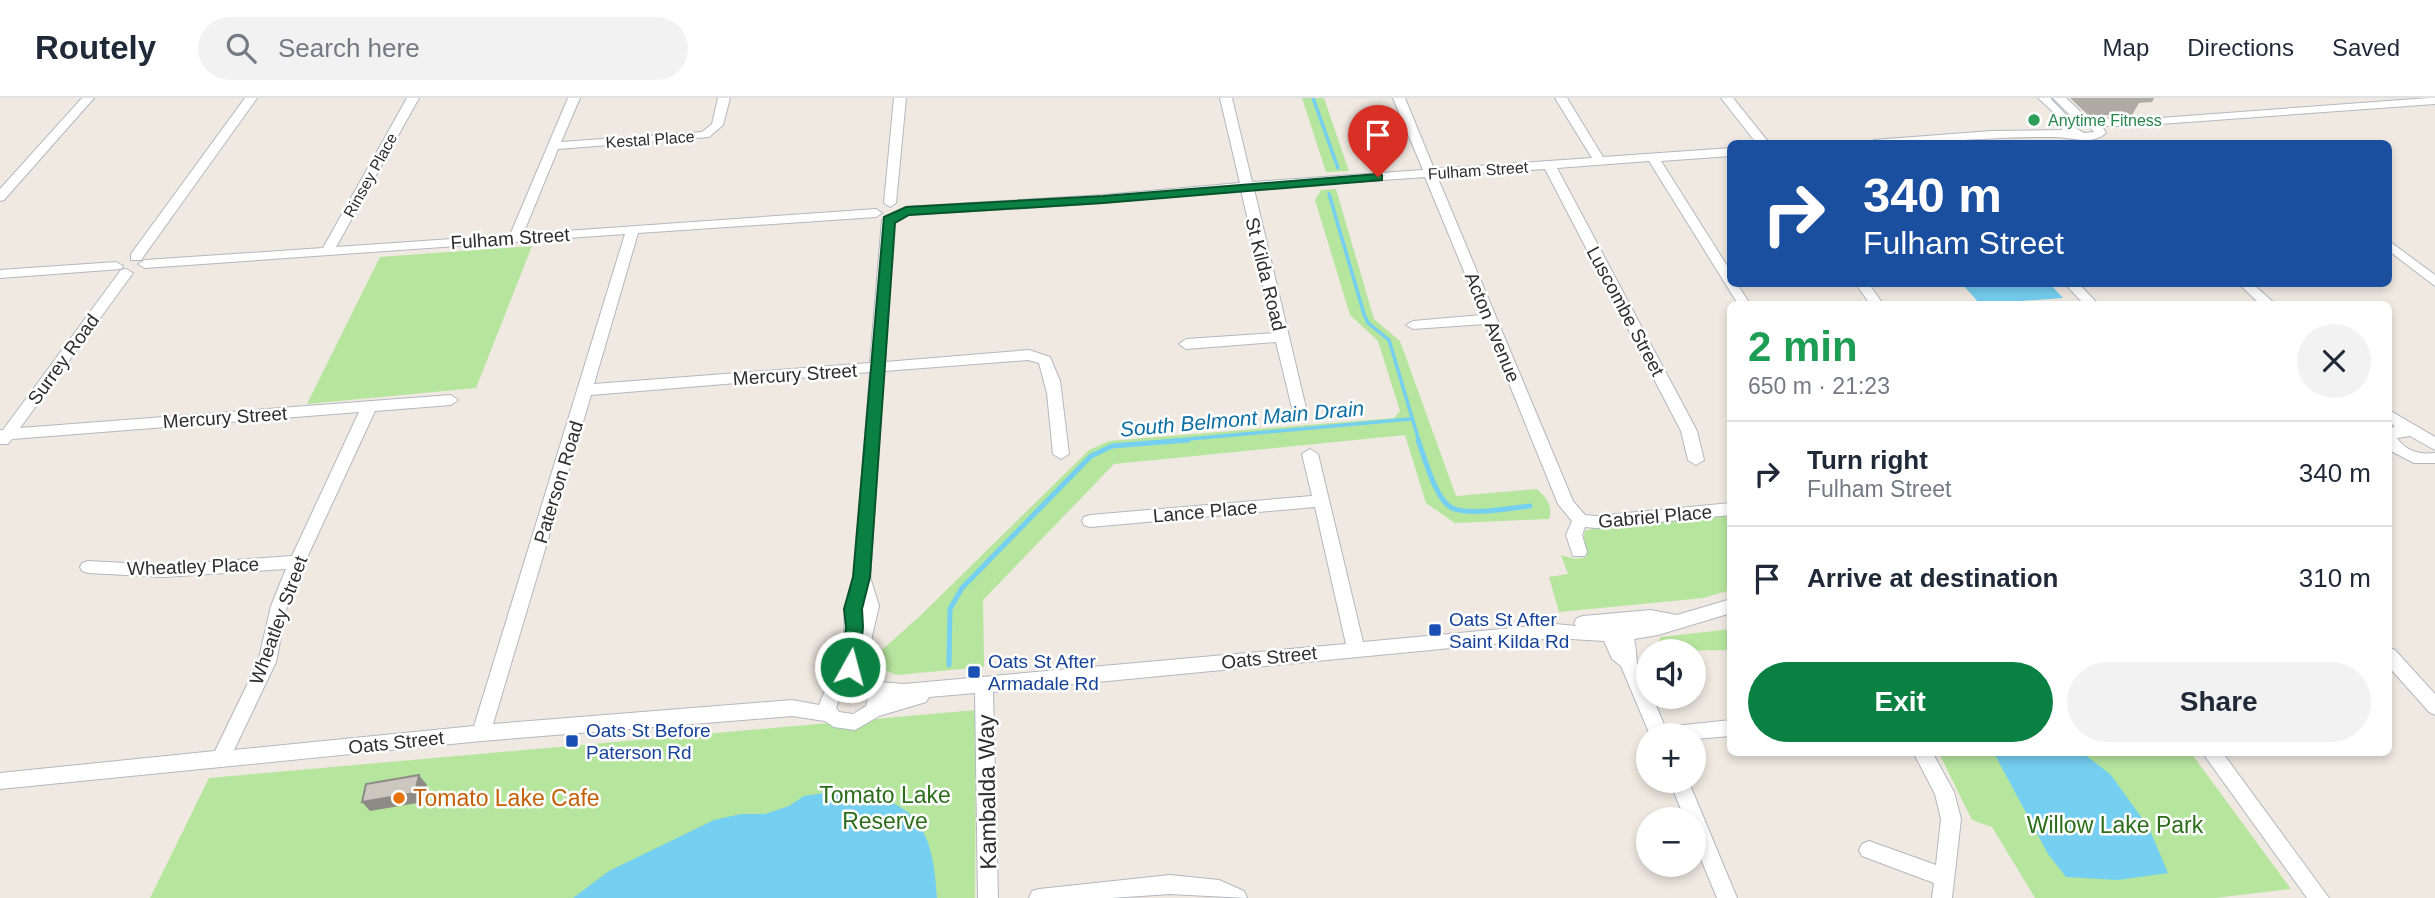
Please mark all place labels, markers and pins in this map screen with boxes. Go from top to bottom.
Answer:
pin [1348,105,1408,177]
marker: Anytime Fitness [2026,112,2042,128]
place label: Anytime Fitness [2048,112,2162,129]
place label: Oats St After Saint Kilda Rd [1449,609,1569,652]
marker: Oats St After Saint Kilda Rd [1427,622,1443,638]
place label: Oats St After Armadale Rd [988,651,1099,694]
marker: Oats St After Armadale Rd [966,664,982,680]
place label: Oats St Before Paterson Rd [586,720,711,763]
marker: Oats St Before Paterson Rd [564,733,580,749]
place label: Tomato Lake Cafe [413,785,600,811]
marker: Tomato Lake Cafe [391,790,407,806]

